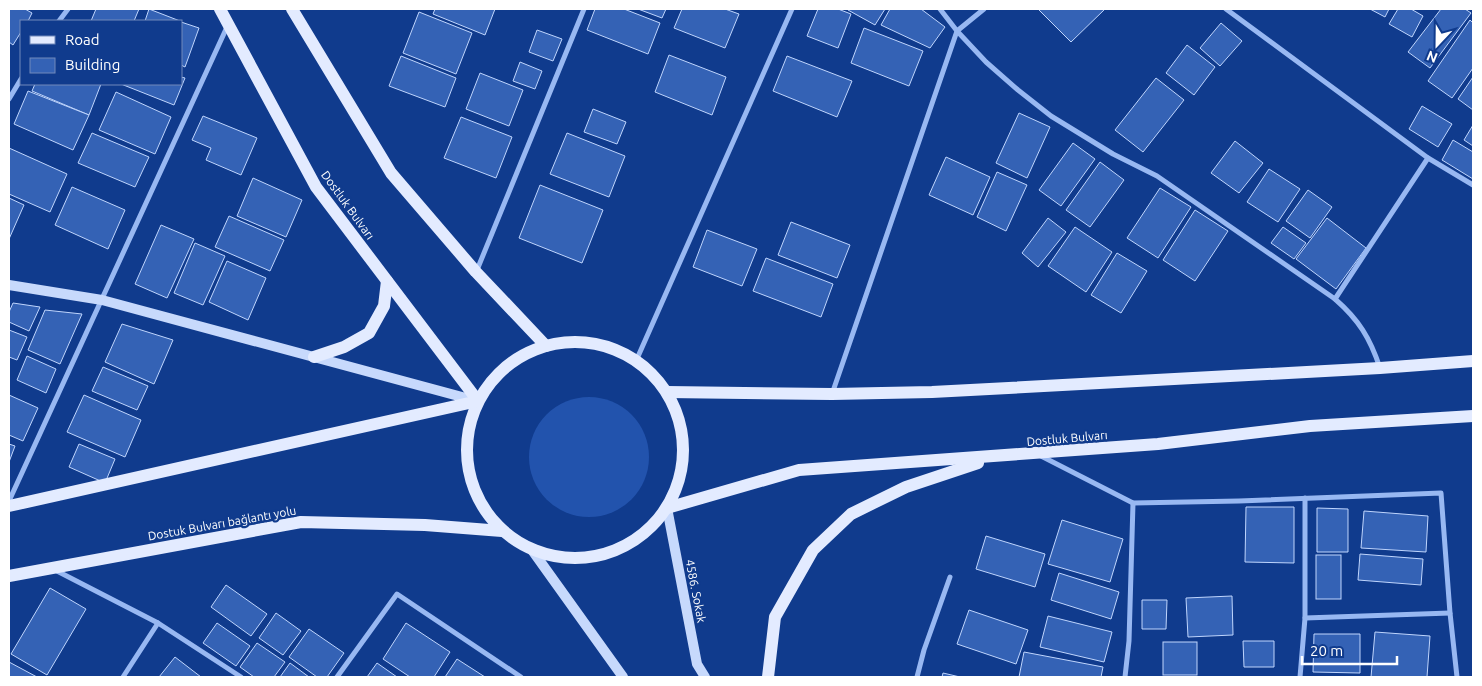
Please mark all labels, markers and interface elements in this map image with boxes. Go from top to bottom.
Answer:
legend [20,20,182,85]
north arrow [1412,20,1462,70]
text: Road [65,31,100,48]
text: N [1424,48,1440,66]
text: Building [65,56,120,73]
street label: Dostluk Bulvarı [319,168,377,242]
street label: Dostluk Bulvarı [1026,428,1108,448]
street label: Dostuk Bulvarı bağlantı yolu [147,504,297,542]
street label: 4586. Sokak [683,558,709,624]
scale bar [1302,634,1397,666]
text: 20 m [1310,642,1343,659]

